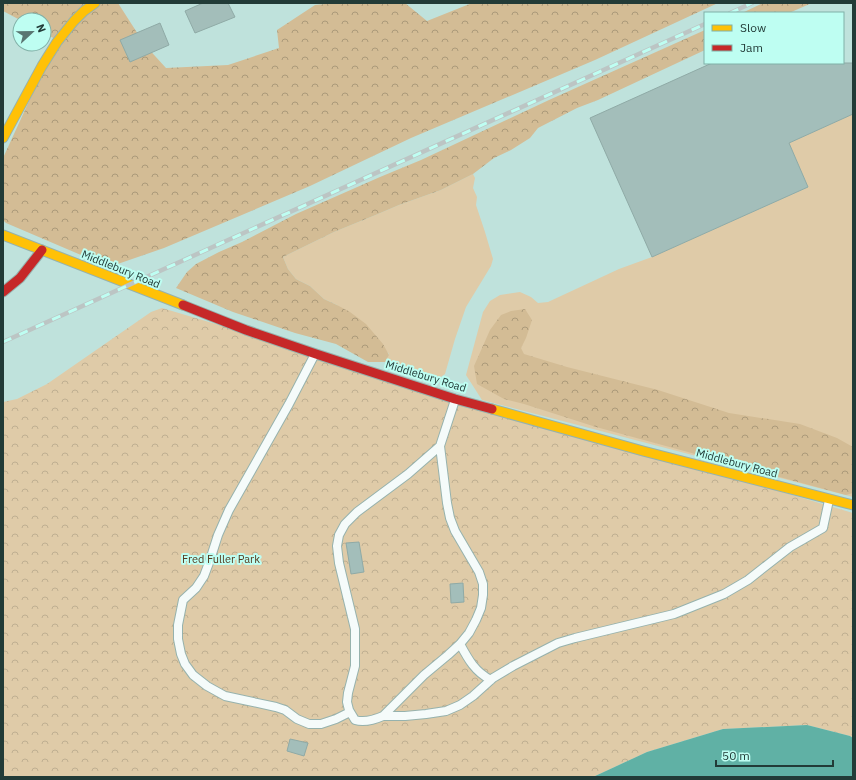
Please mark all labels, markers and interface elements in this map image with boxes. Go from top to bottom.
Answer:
north arrow [12,12,52,52]
legend [704,12,844,64]
text: Slow [740,20,766,35]
text: N [33,22,49,35]
text: Jam [740,40,763,55]
street label: Middlebury Road [80,247,162,291]
street label: Middlebury Road [384,357,468,395]
street label: Middlebury Road [695,445,779,481]
park label: Fred Fuller Park [182,552,260,566]
scale bar [716,742,833,768]
text: 50 m [722,748,750,763]

